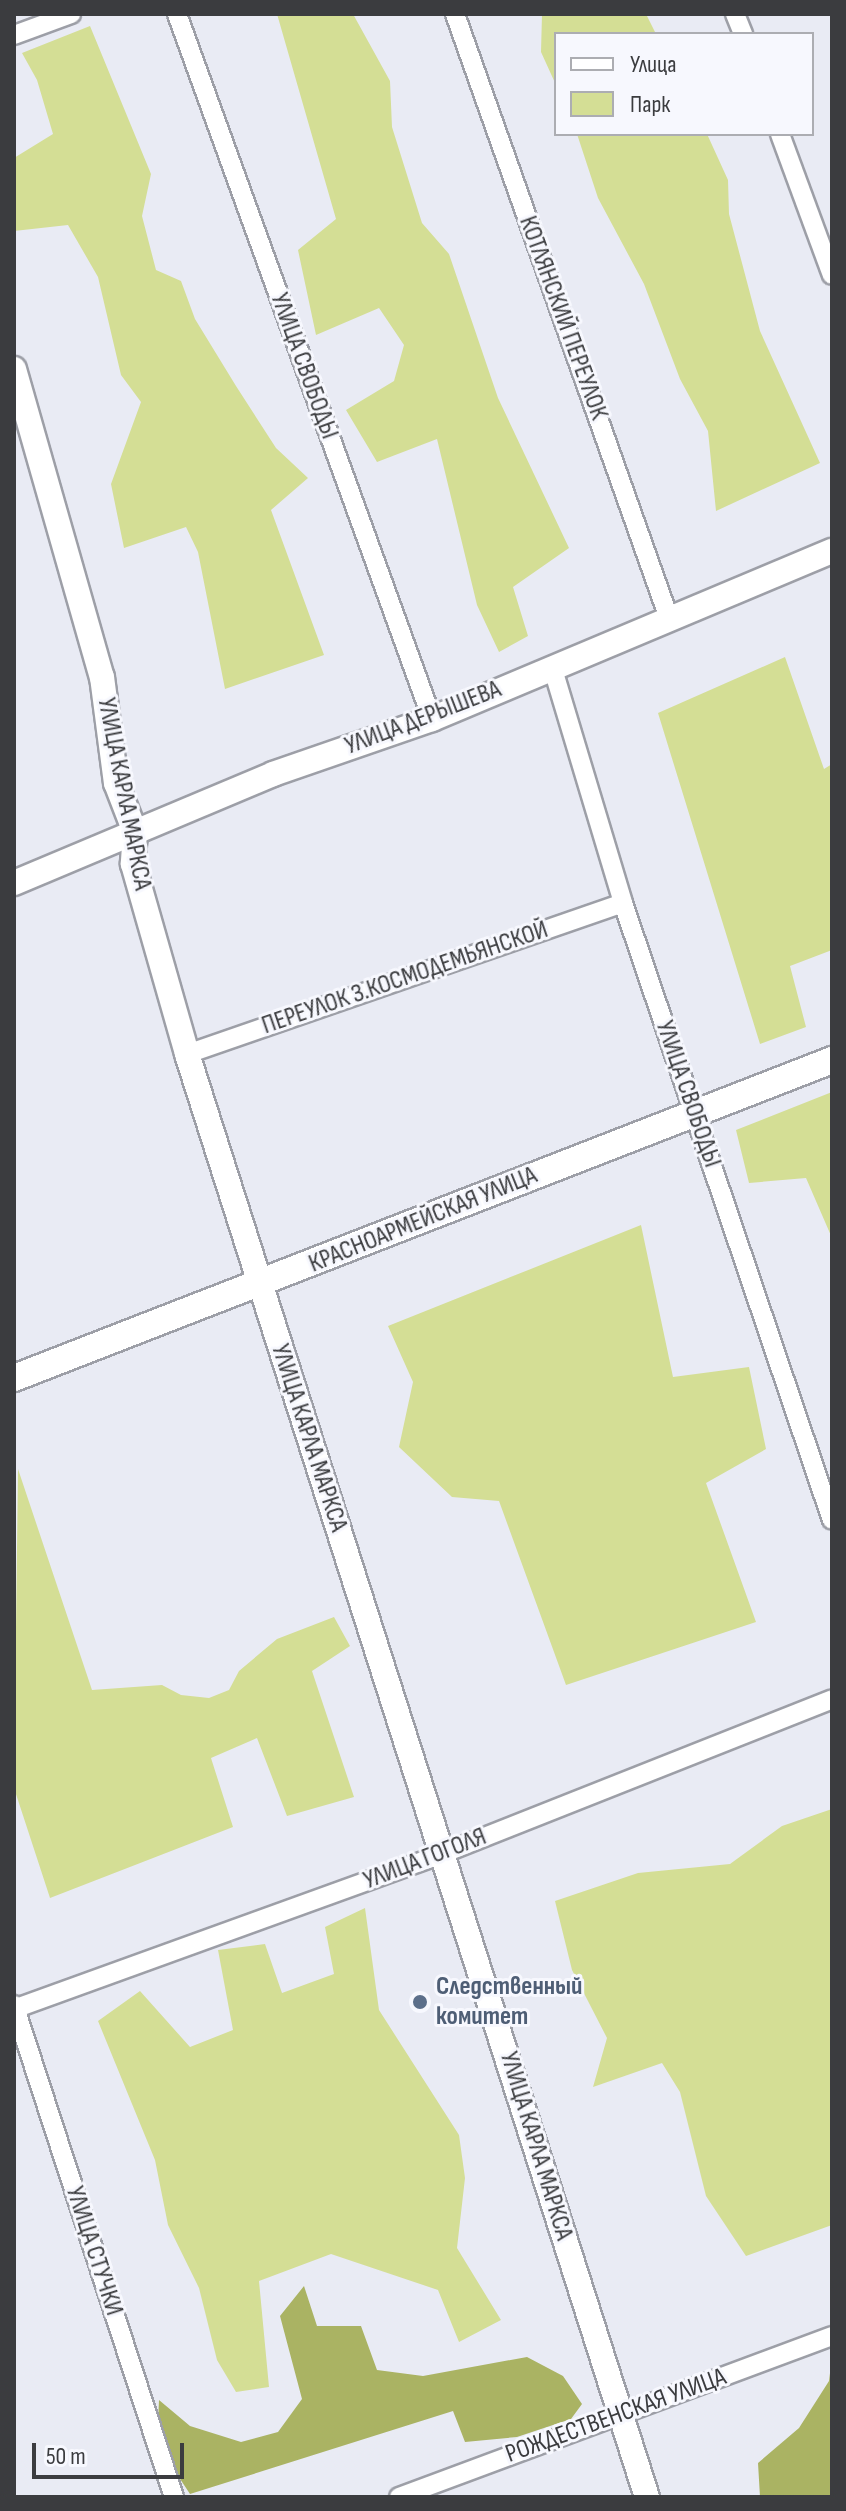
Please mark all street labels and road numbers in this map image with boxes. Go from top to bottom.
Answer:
street label: КОТЛЯНСКИЙ ПЕРЕУЛОК [512,212,614,424]
street label: УЛИЦА СВОБОДЫ [263,289,345,443]
street label: УЛИЦА ДЕРЫШЕВА [341,674,505,762]
street label: УЛИЦА КАРЛА МАРКСА [90,695,158,893]
street label: ПЕРЕУЛОК З.КОСМОДЕМЬЯНСКОЙ [258,914,552,1042]
street label: УЛИЦА СВОБОДЫ [648,1017,728,1171]
street label: КРАСНОАРМЕЙСКАЯ УЛИЦА [304,1160,542,1280]
street label: УЛИЦА КАРЛА МАРКСА [264,1340,354,1536]
street label: УЛИЦА ГОГОЛЯ [359,1821,491,1897]
street label: УЛИЦА КАРЛА МАРКСА [493,2048,579,2244]
street label: УЛИЦА СТУЧКИ [58,2182,130,2320]
street label: РОЖДЕСТВЕНСКАЯ УЛИЦА [502,2362,730,2470]

